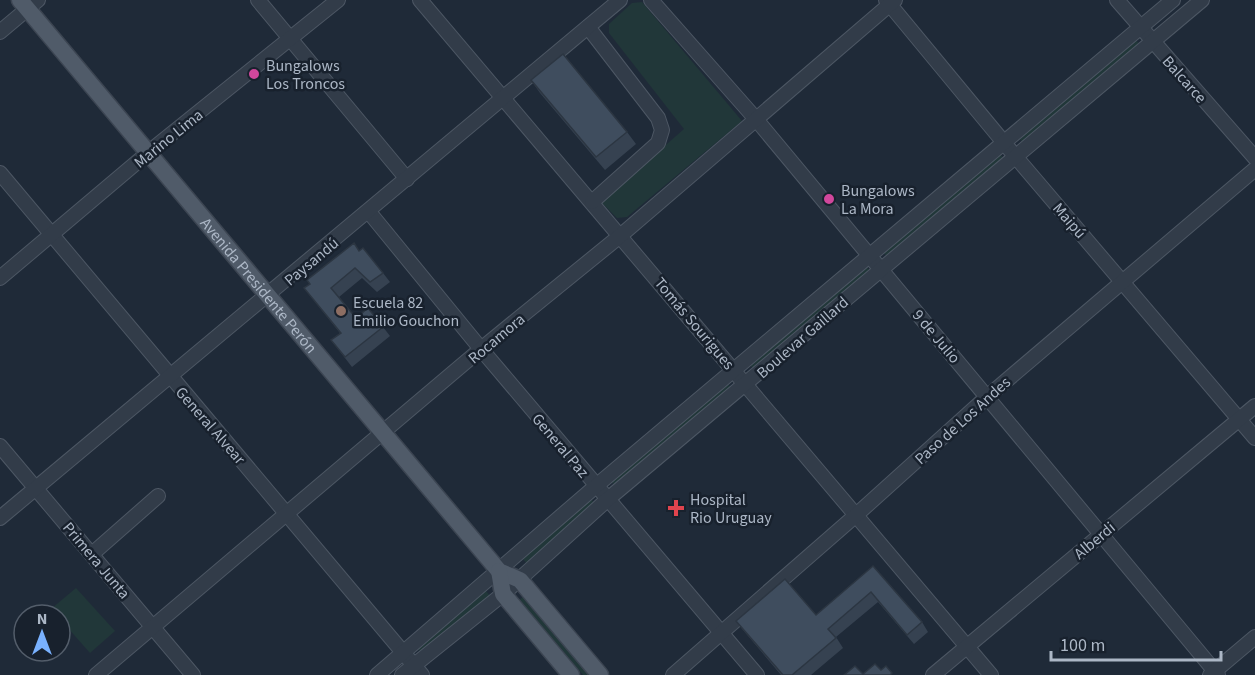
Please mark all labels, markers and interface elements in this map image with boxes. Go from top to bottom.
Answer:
street label: Balcarce [1157,51,1212,108]
place label: Bungalows Los Troncos [266,55,345,95]
marker: Bungalows Los Troncos [247,67,261,81]
street label: Marino Lima [130,104,208,173]
place label: Bungalows La Mora [841,180,915,220]
marker: Bungalows La Mora [822,192,836,206]
street label: Maipú [1047,198,1091,243]
street label: Avenida Presidente Perón [195,213,322,358]
street label: Paysandú [280,232,344,291]
street label: Tomás Sourigues [649,273,740,375]
place label: Escuela 82 Emilio Gouchon [353,292,459,332]
street label: Boulevar Gaillard [752,292,853,384]
marker: Escuela 82 Emilio Gouchon [334,304,348,318]
street label: 9 de Julio [907,305,965,368]
street label: Rocamora [464,308,530,369]
street label: Paso de Los Andes [910,372,1016,470]
street label: General Alvear [170,382,251,470]
street label: General Paz [527,409,594,483]
place label: Hospital Rio Uruguay [690,489,772,529]
marker: Hospital Rio Uruguay [667,499,685,517]
street label: Primera Junta [57,517,135,604]
street label: Alberdi [1069,517,1120,565]
north arrow [12,603,72,663]
text: N [37,608,47,630]
scale bar [1051,624,1220,662]
text: 100 m [1060,633,1105,658]

